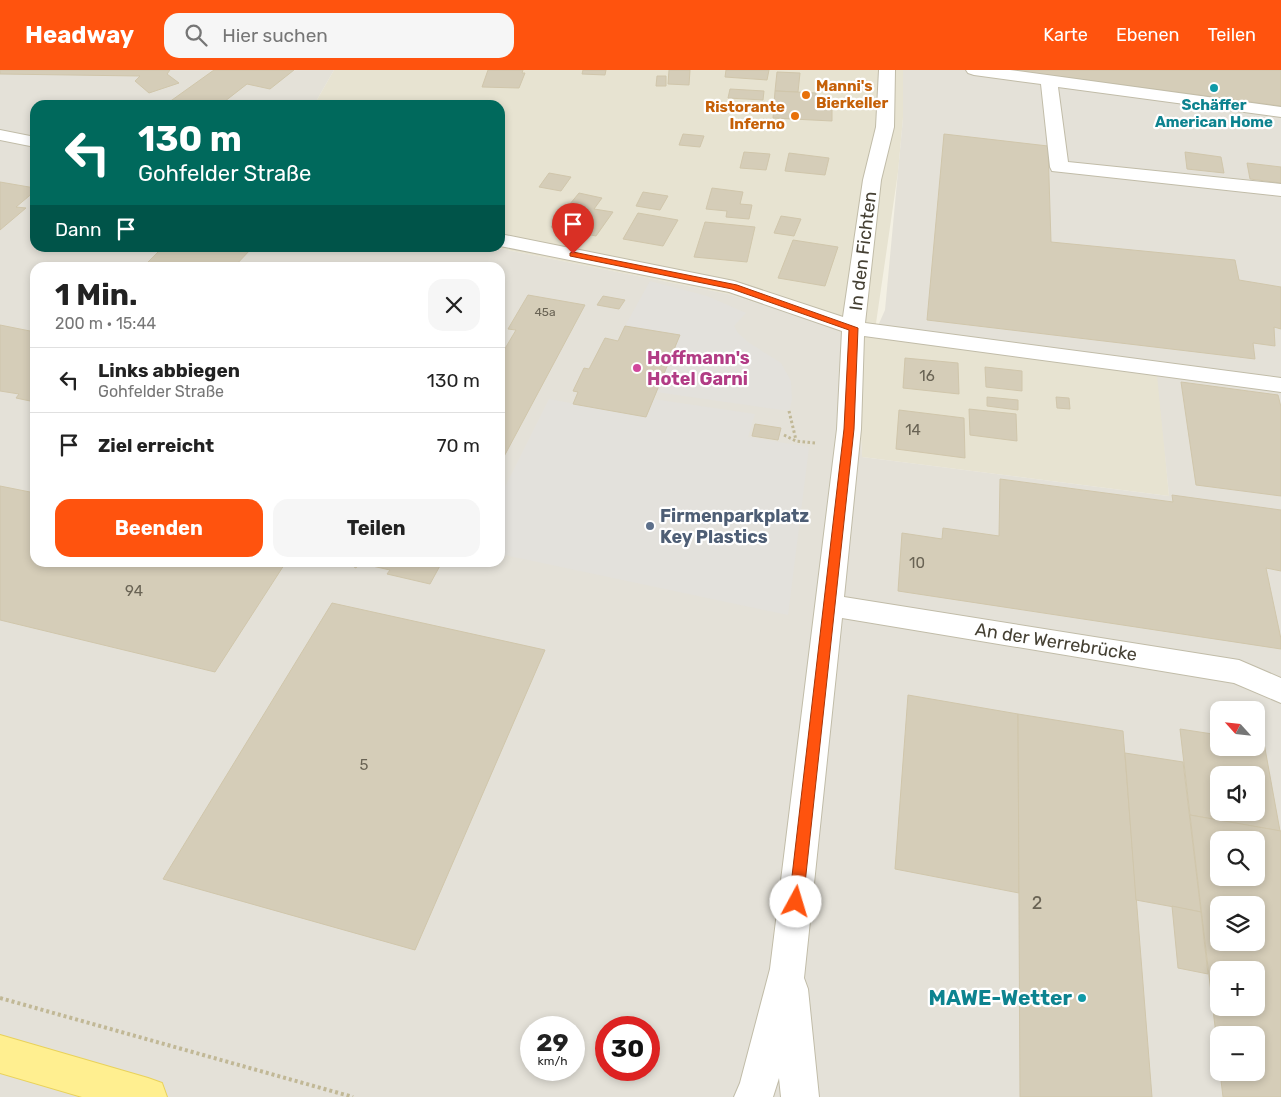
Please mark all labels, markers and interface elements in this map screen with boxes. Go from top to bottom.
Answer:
search box [164,13,514,58]
text: Headway [25,21,134,49]
icon: search [182,21,210,49]
text: Hier suchen [222,24,328,47]
text: Karte [1043,24,1088,46]
text: Ebenen [1116,24,1180,46]
text: Teilen [1208,24,1256,46]
place label: Manni's Bierkeller [816,77,888,112]
marker: Schäffer American Home [1208,82,1220,94]
marker: Manni's Bierkeller [800,89,812,101]
place label: Schäffer American Home [1155,96,1273,131]
place label: Ristorante Inferno [705,98,785,133]
marker: Ristorante Inferno [789,110,801,122]
text: 130 m [138,118,242,160]
icon: left [55,120,120,185]
text: Gohfelder Straße [138,160,311,187]
street label: In den Fichten [845,190,881,312]
pin [552,203,594,254]
icon: arrive [559,210,587,238]
icon: arrive [112,215,140,243]
text: Dann [55,218,102,241]
text: 1 Min. [55,277,138,313]
button: close [428,279,480,331]
house number: 45a [534,305,556,319]
text: 200 m · 15:44 [55,314,156,333]
place label: Hoffmann's Hotel Garni [647,347,750,390]
text: Links abbiegen [98,359,240,382]
marker: Hoffmann's Hotel Garni [631,362,643,374]
icon: left [55,366,83,394]
house number: 16 [919,367,935,385]
text: 130 m [427,369,480,392]
text: Gohfelder Straße [98,382,224,401]
house number: 14 [905,421,921,439]
icon: arrive [55,431,83,459]
text: Ziel erreicht [98,434,214,457]
text: 70 m [437,434,480,457]
button: Beenden [55,499,263,557]
button: Teilen [273,499,480,557]
place label: Firmenparkplatz Key Plastics [660,505,809,548]
marker: Firmenparkplatz Key Plastics [644,520,656,532]
house number: 10 [909,554,925,572]
house number: 94 [125,582,143,600]
street label: An der Werrebrücke [973,618,1139,666]
north arrow [1210,701,1265,756]
map controls [1210,701,1265,1081]
house number: 5 [360,756,369,774]
button: sound [1210,766,1265,821]
button: search [1210,831,1265,886]
position arrow [769,875,821,927]
house number: 2 [1032,892,1042,914]
button: layers [1210,896,1265,951]
button: + [1210,961,1265,1016]
place label: MAWE-Wetter [929,985,1072,1010]
marker: MAWE-Wetter [1076,992,1088,1004]
speed limit sign: 30 [595,1016,660,1081]
button: − [1210,1026,1265,1081]
text: 29 [536,1028,569,1057]
text: km/h [538,1054,567,1068]

